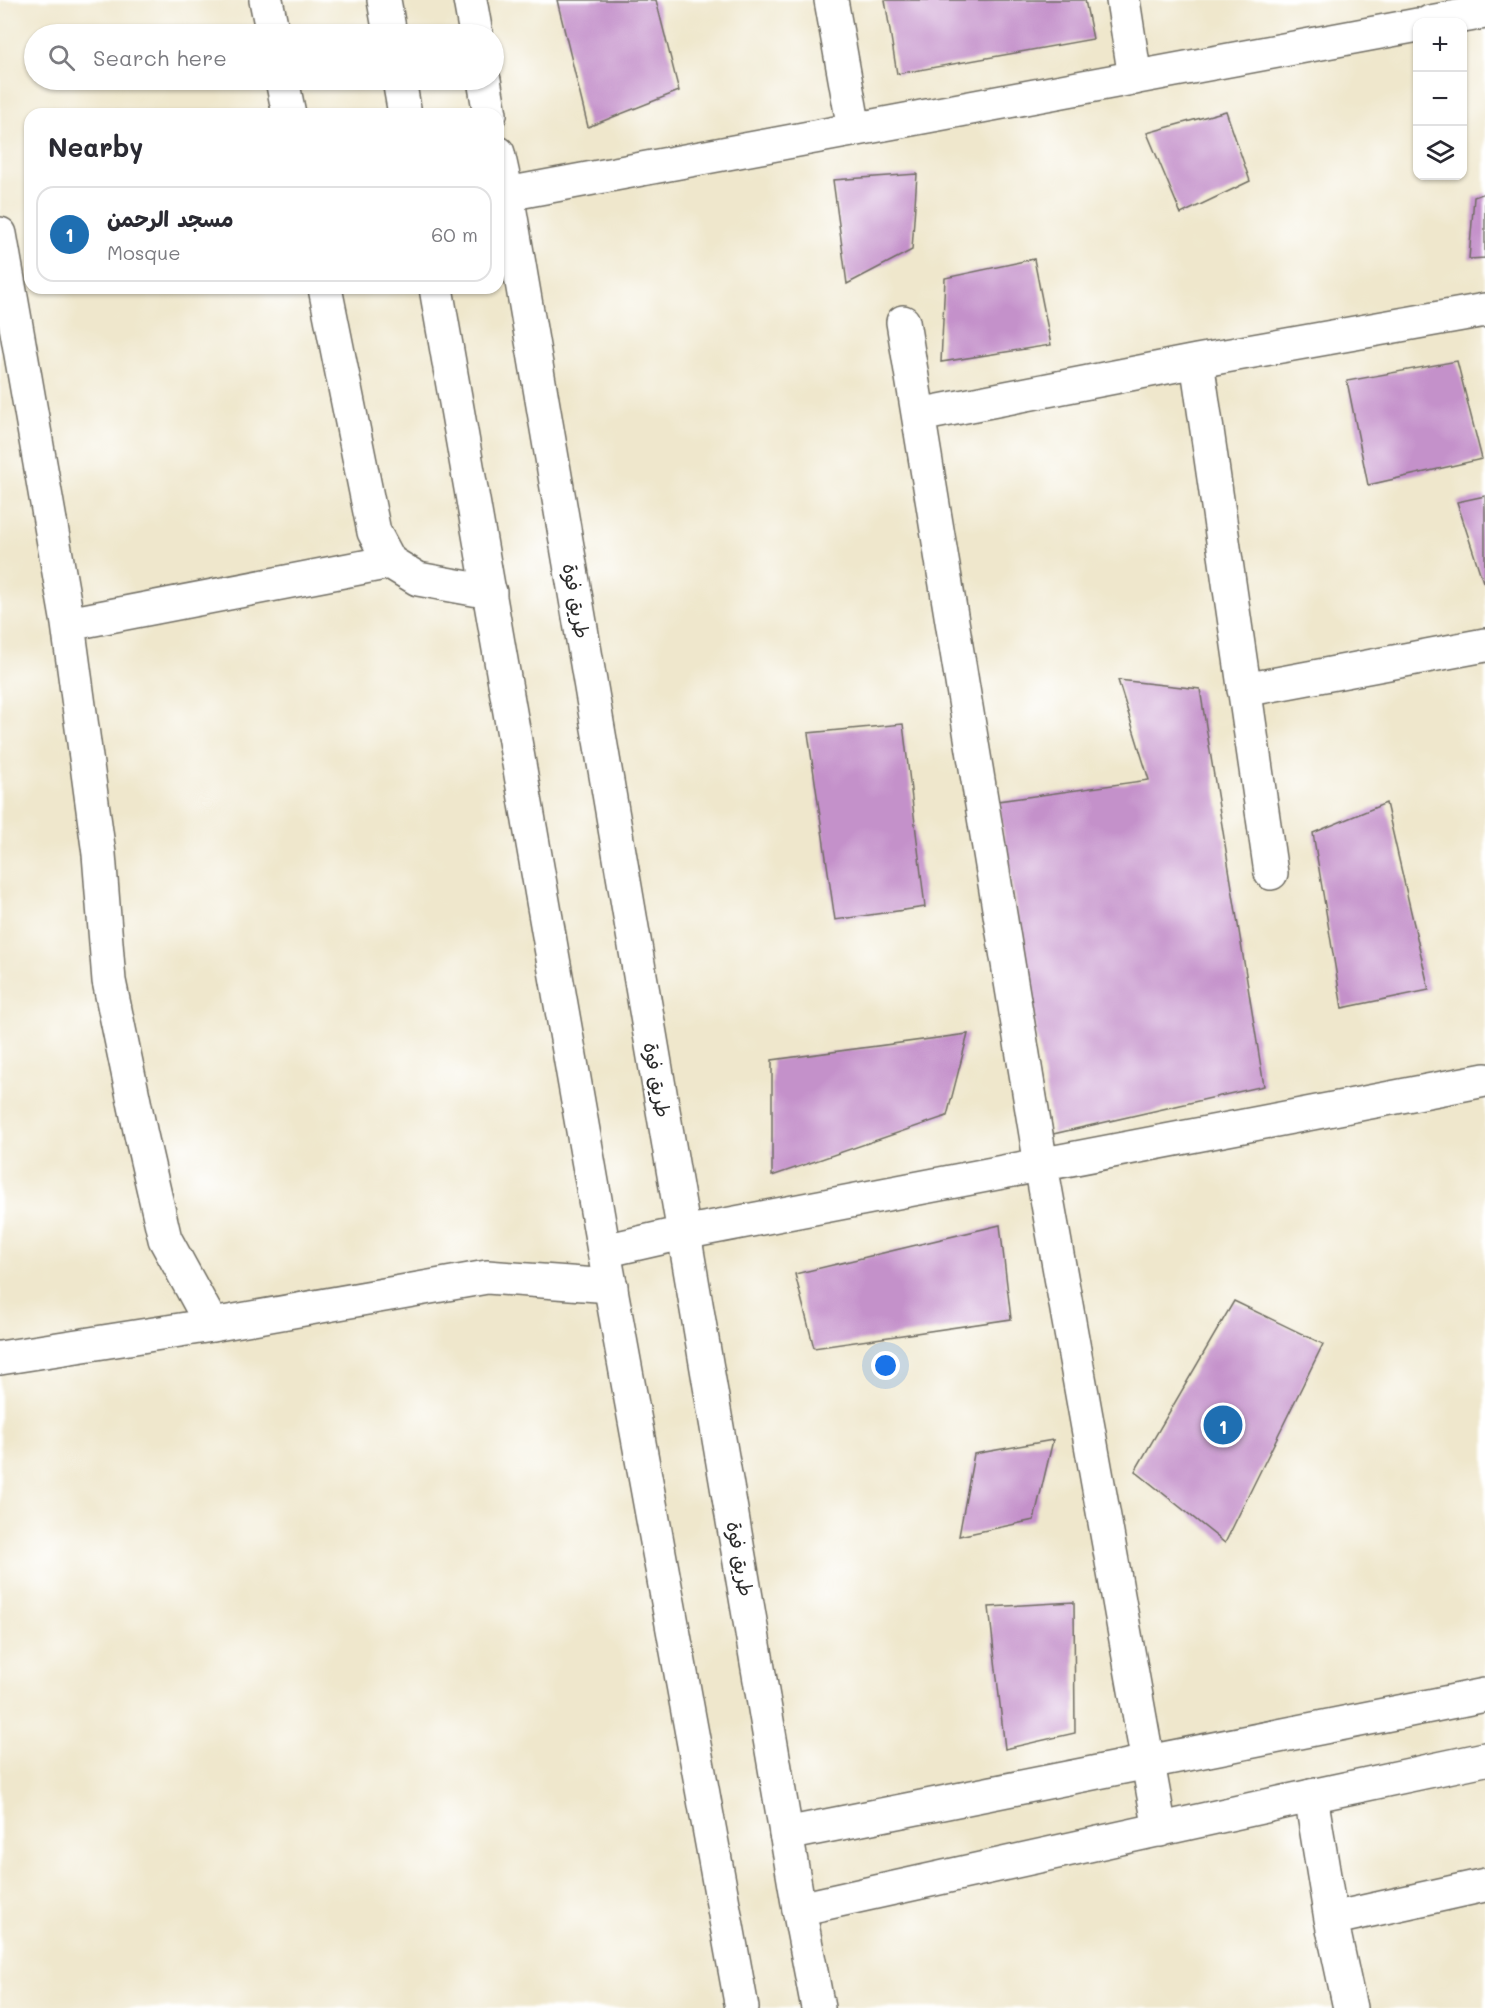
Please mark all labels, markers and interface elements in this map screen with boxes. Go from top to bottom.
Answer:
map controls [1413,18,1467,180]
button: + [1413,18,1467,72]
search box [24,24,504,90]
icon: search [45,41,78,74]
text: Search here [93,43,227,72]
button: − [1413,72,1467,126]
button: layers [1413,126,1467,180]
text: Nearby [48,130,143,164]
text: مسجد الرحمن [107,204,234,233]
text: 1 [65,221,74,247]
text: 60 m [431,221,478,247]
text: Mosque [107,239,181,265]
street label: طريق فوة [558,561,596,640]
street label: طريق فوة [639,1040,677,1119]
your location [871,1351,900,1380]
pin: 1 [1204,1402,1242,1448]
street label: طريق فوة [722,1519,760,1598]

